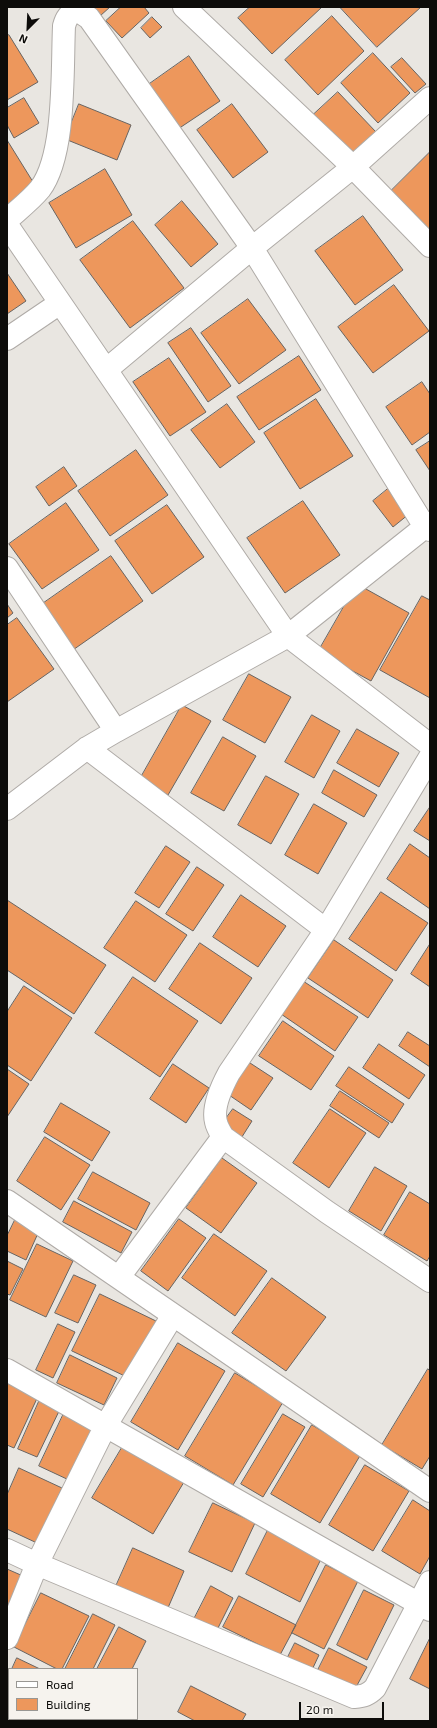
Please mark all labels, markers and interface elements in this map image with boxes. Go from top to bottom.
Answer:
north arrow [8,8,48,48]
text: N [17,32,29,47]
legend [8,1668,138,1720]
text: Road [46,1677,74,1691]
scale bar [301,1694,386,1720]
text: Building [46,1697,90,1711]
text: 20 m [306,1702,333,1716]

